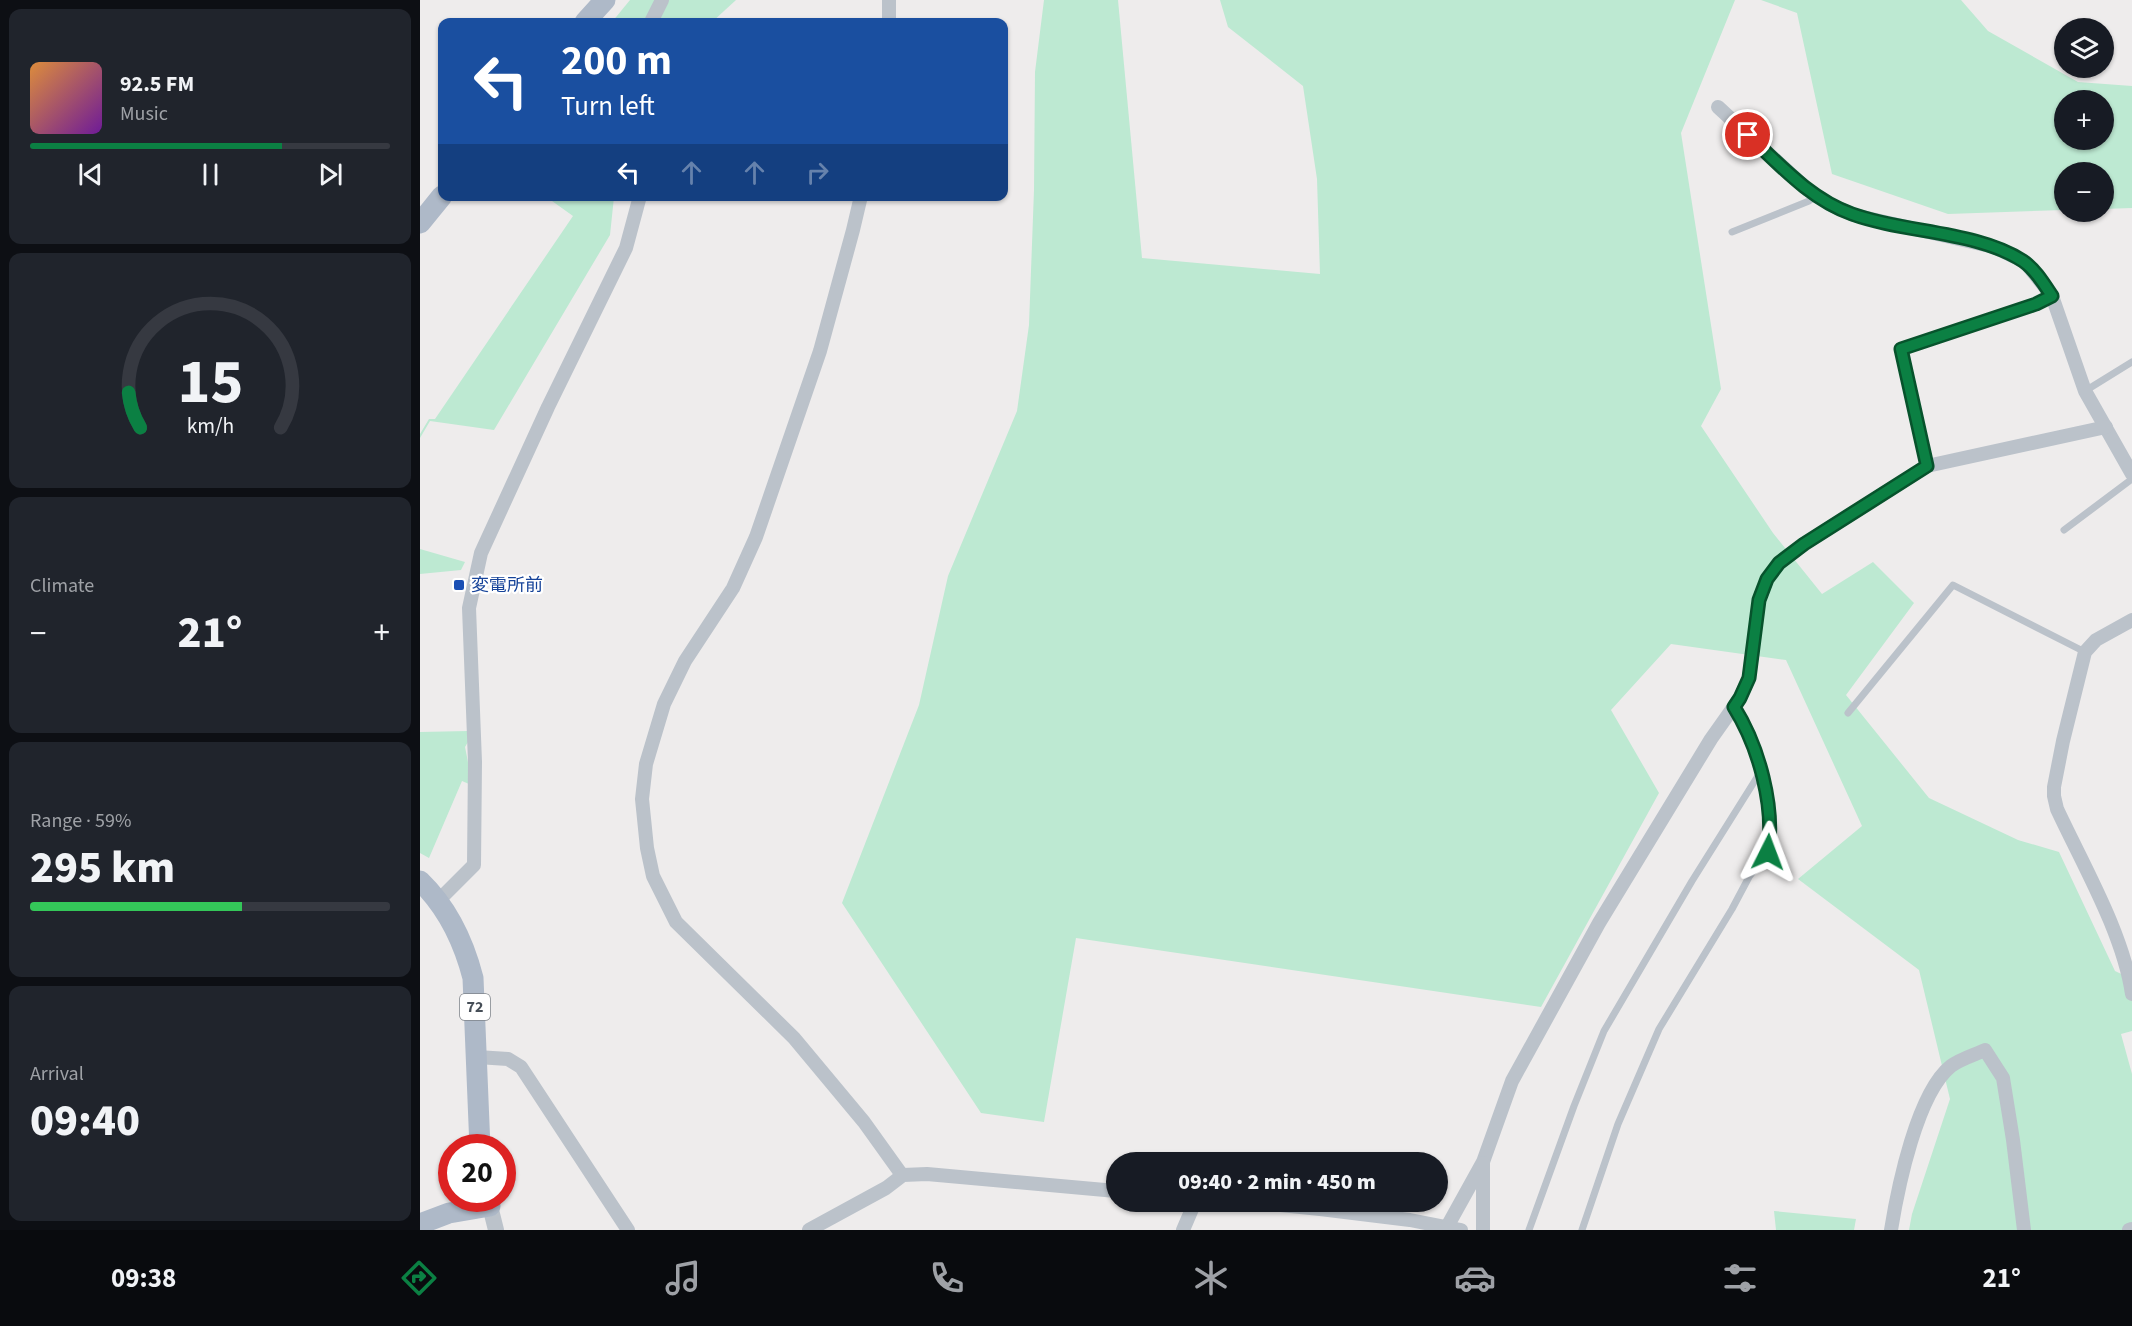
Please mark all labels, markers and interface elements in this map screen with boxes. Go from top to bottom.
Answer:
map controls [2054,18,2114,222]
button: layers [2054,18,2114,78]
text: 200 m [561,31,672,91]
icon: left [462,42,540,120]
text: 92.5 FM [120,68,194,100]
text: Turn left [561,87,655,126]
button: + [2054,90,2114,150]
text: Music [120,100,168,128]
pin [1722,109,1773,160]
icon: arrive [1731,118,1764,151]
icon: left [612,156,645,189]
icon: ahead [675,156,708,189]
icon: ahead [738,156,771,189]
icon: right [801,156,834,189]
icon: previous [74,158,107,191]
icon: pause [194,158,227,191]
icon: next [314,158,347,191]
button: − [2054,162,2114,222]
text: 15 [177,338,243,427]
text: km/h [186,411,234,442]
text: Climate [30,572,94,600]
place label: 変電所前 [471,573,543,598]
marker: 変電所前 [452,578,466,592]
text: 21° [178,601,242,665]
text: − [30,610,46,657]
text: + [374,610,390,657]
text: Range · 59% [30,807,131,835]
position arrow [1736,820,1800,884]
text: 295 km [30,836,175,900]
road number: 72 [460,994,490,1020]
text: Arrival [30,1060,84,1088]
text: 09:40 [30,1089,140,1153]
speed limit sign: 20 [438,1134,516,1212]
text: 09:40 · 2 min · 450 m [1178,1166,1376,1198]
icon: directions [398,1257,440,1299]
icon: music [662,1257,704,1299]
icon: phone [926,1257,968,1299]
icon: climate [1190,1257,1232,1299]
icon: car [1454,1257,1496,1299]
icon: filters [1719,1257,1761,1299]
text: 09:38 [111,1259,176,1298]
text: 21° [1983,1259,2021,1298]

